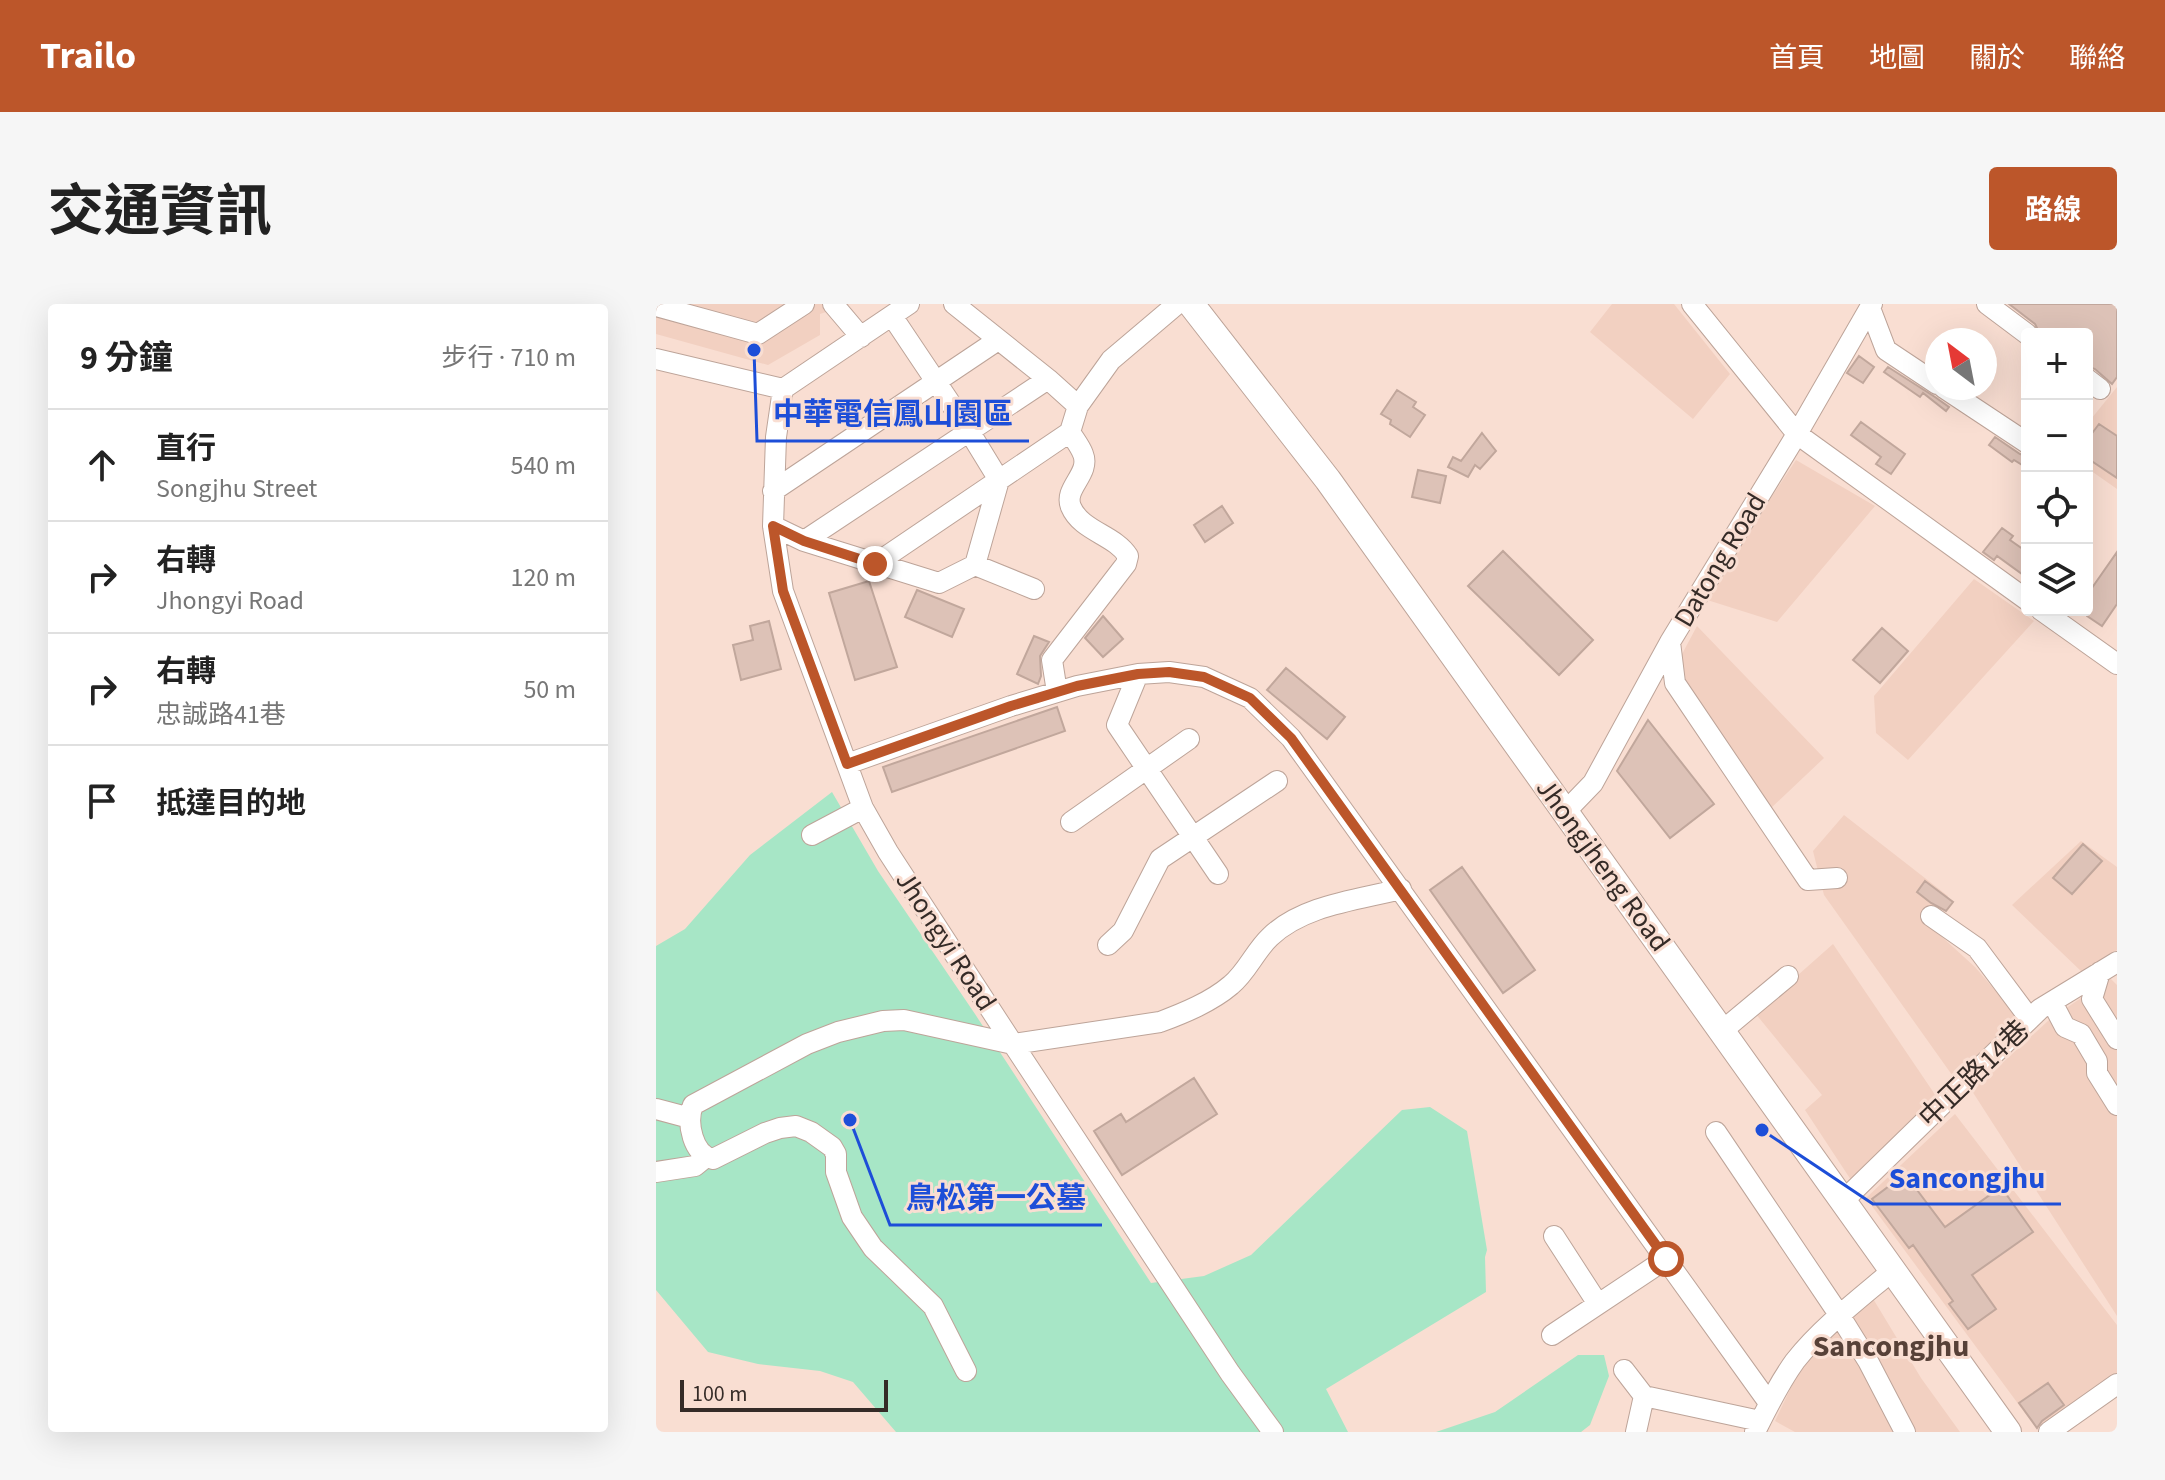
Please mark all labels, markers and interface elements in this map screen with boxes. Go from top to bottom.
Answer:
text: Trailo [40,29,136,83]
text: 首頁 [1769,38,1825,78]
text: 地圖 [1869,38,1925,78]
text: 關於 [1969,38,2025,78]
text: 聯絡 [2069,38,2125,78]
button: 路線 [1989,167,2117,250]
text: 交通資訊 [48,173,272,252]
north arrow [1925,328,1997,400]
map controls [2021,328,2093,616]
button: + [2021,328,2093,400]
text: 9 分鐘 [80,334,173,383]
text: 步行 · 710 m [442,339,576,376]
callout: 中華電信鳳山園區 [757,387,1029,441]
text: 中華電信鳳山園區 [773,393,1013,436]
button: − [2021,400,2093,472]
text: 直行 [156,427,216,470]
icon: ahead [80,443,124,487]
text: 540 m [510,447,576,484]
text: Songjhu Street [156,470,317,507]
button: locate [2021,472,2093,544]
street label: Datong Road [1664,485,1776,635]
text: 右轉 [156,539,216,582]
button: layers [2021,544,2093,616]
route end [857,546,893,582]
icon: right [80,555,124,599]
text: 120 m [510,559,576,596]
text: Jhongyi Road [156,582,304,619]
text: 右轉 [156,650,216,693]
icon: right [80,667,124,711]
text: 50 m [523,671,576,708]
text: 忠誠路41巷 [156,696,286,733]
street label: Jhongjheng Road [1526,770,1680,960]
icon: arrive [80,779,124,823]
text: 抵達目的地 [156,782,306,825]
street label: Jhongyi Road [886,863,1006,1019]
street label: 中正路14巷 [1910,1011,2038,1137]
callout: Sancongjhu [1873,1150,2061,1204]
text: Sancongjhu [1889,1157,2045,1200]
callout: 鳥松第一公墓 [890,1171,1102,1225]
text: 鳥松第一公墓 [906,1177,1086,1220]
route start [1648,1241,1684,1277]
district label: Sancongjhu [1813,1325,1969,1368]
scale bar [680,1376,888,1412]
text: 100 m [692,1378,747,1410]

